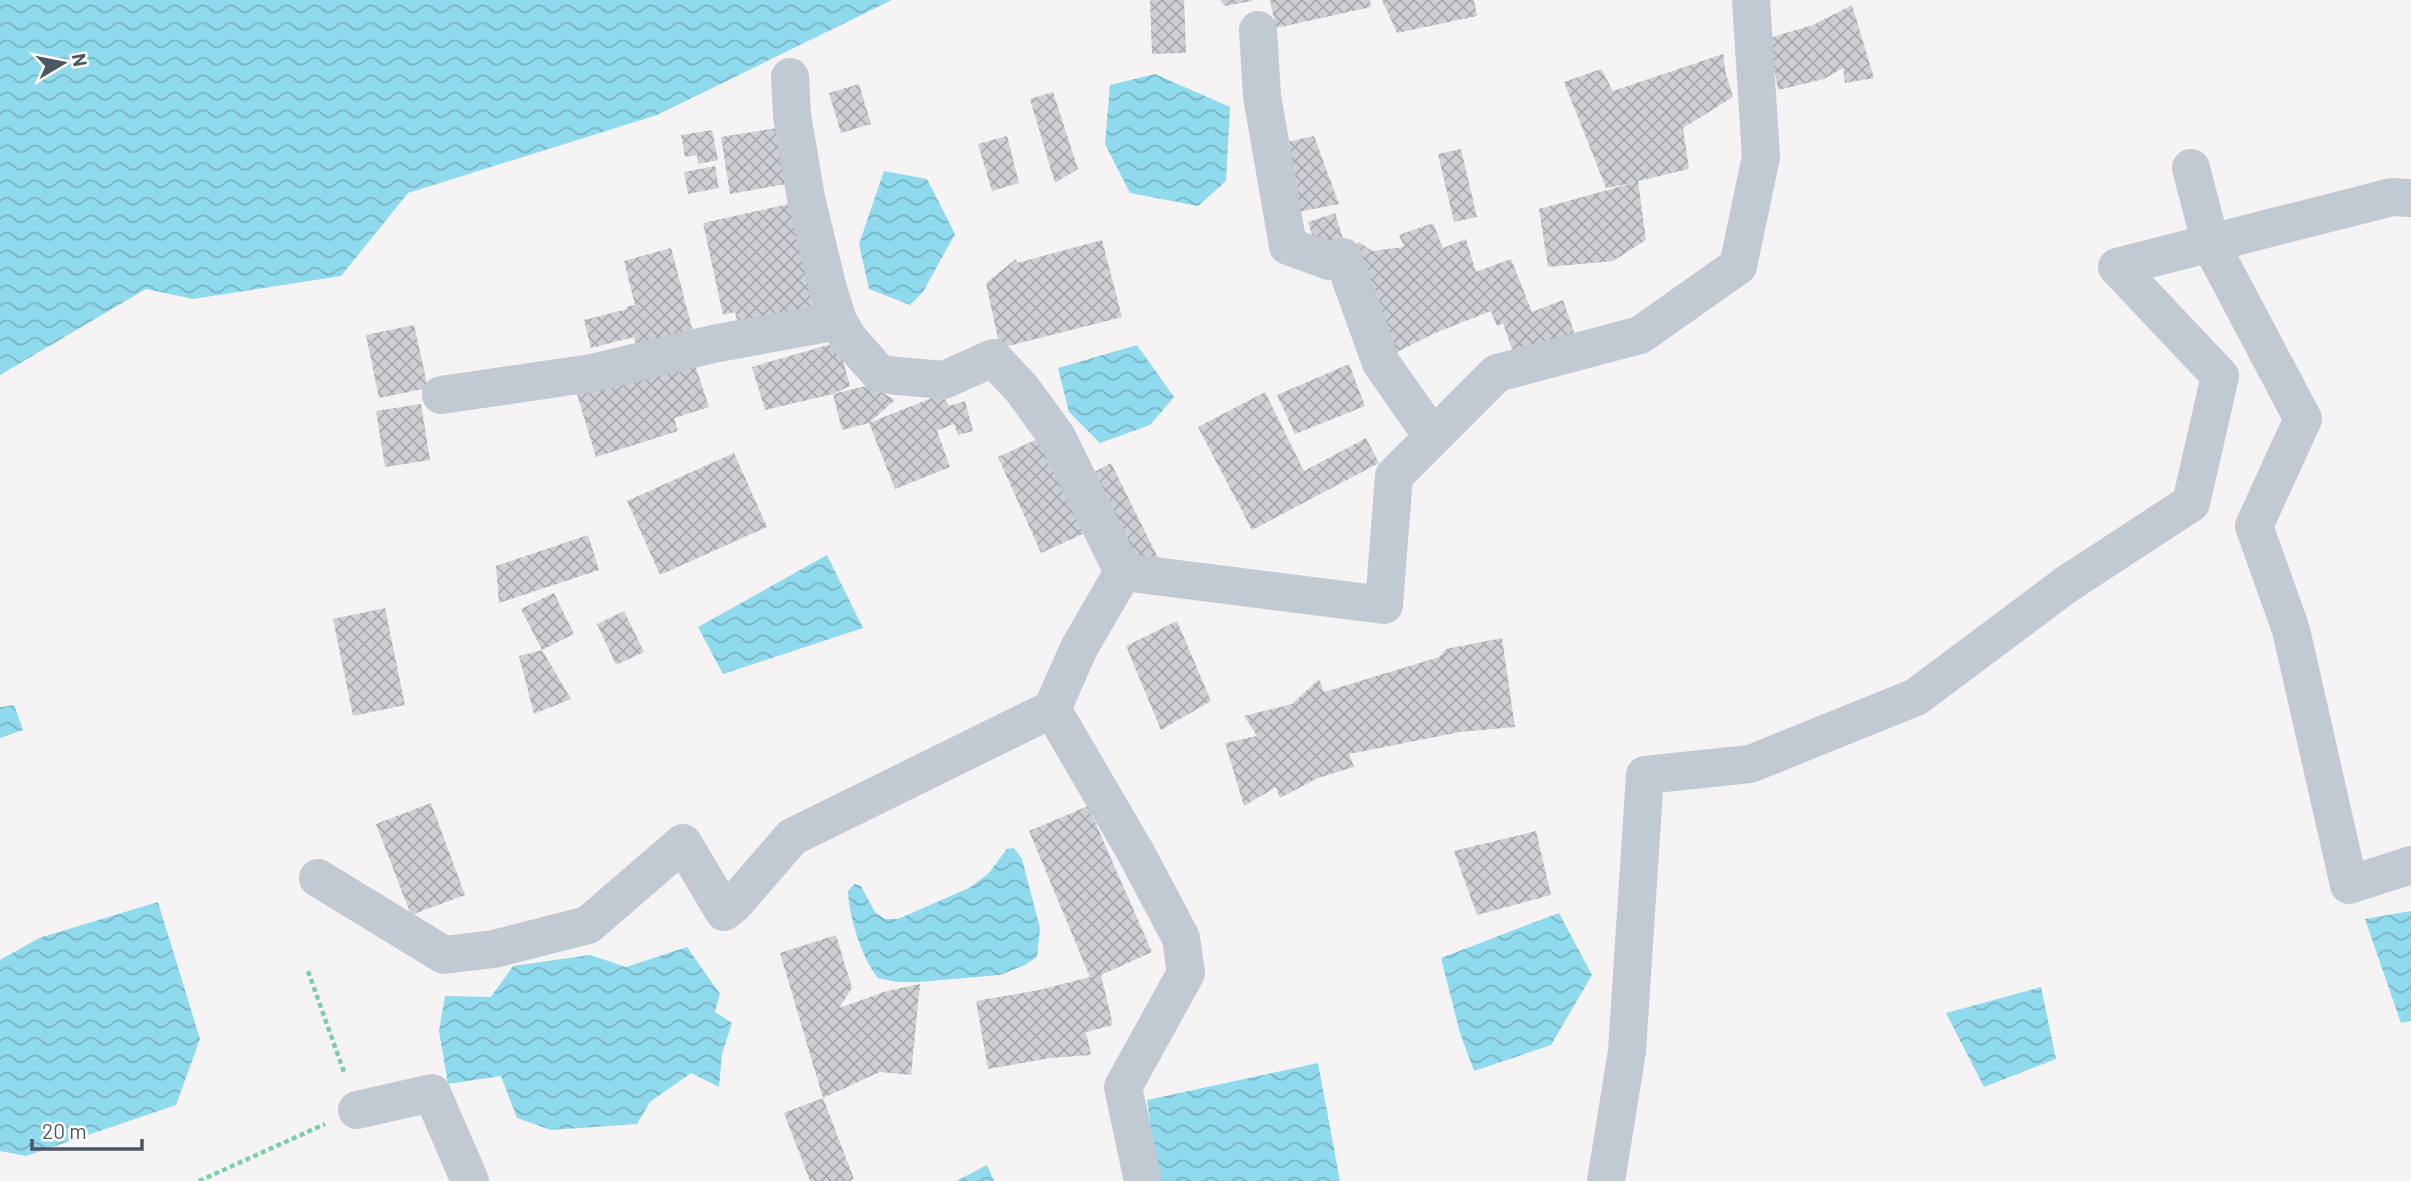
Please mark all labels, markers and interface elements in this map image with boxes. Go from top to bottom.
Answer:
north arrow [28,28,98,98]
text: N [68,52,93,68]
scale bar [32,1108,142,1152]
text: 20 m [42,1118,87,1143]

